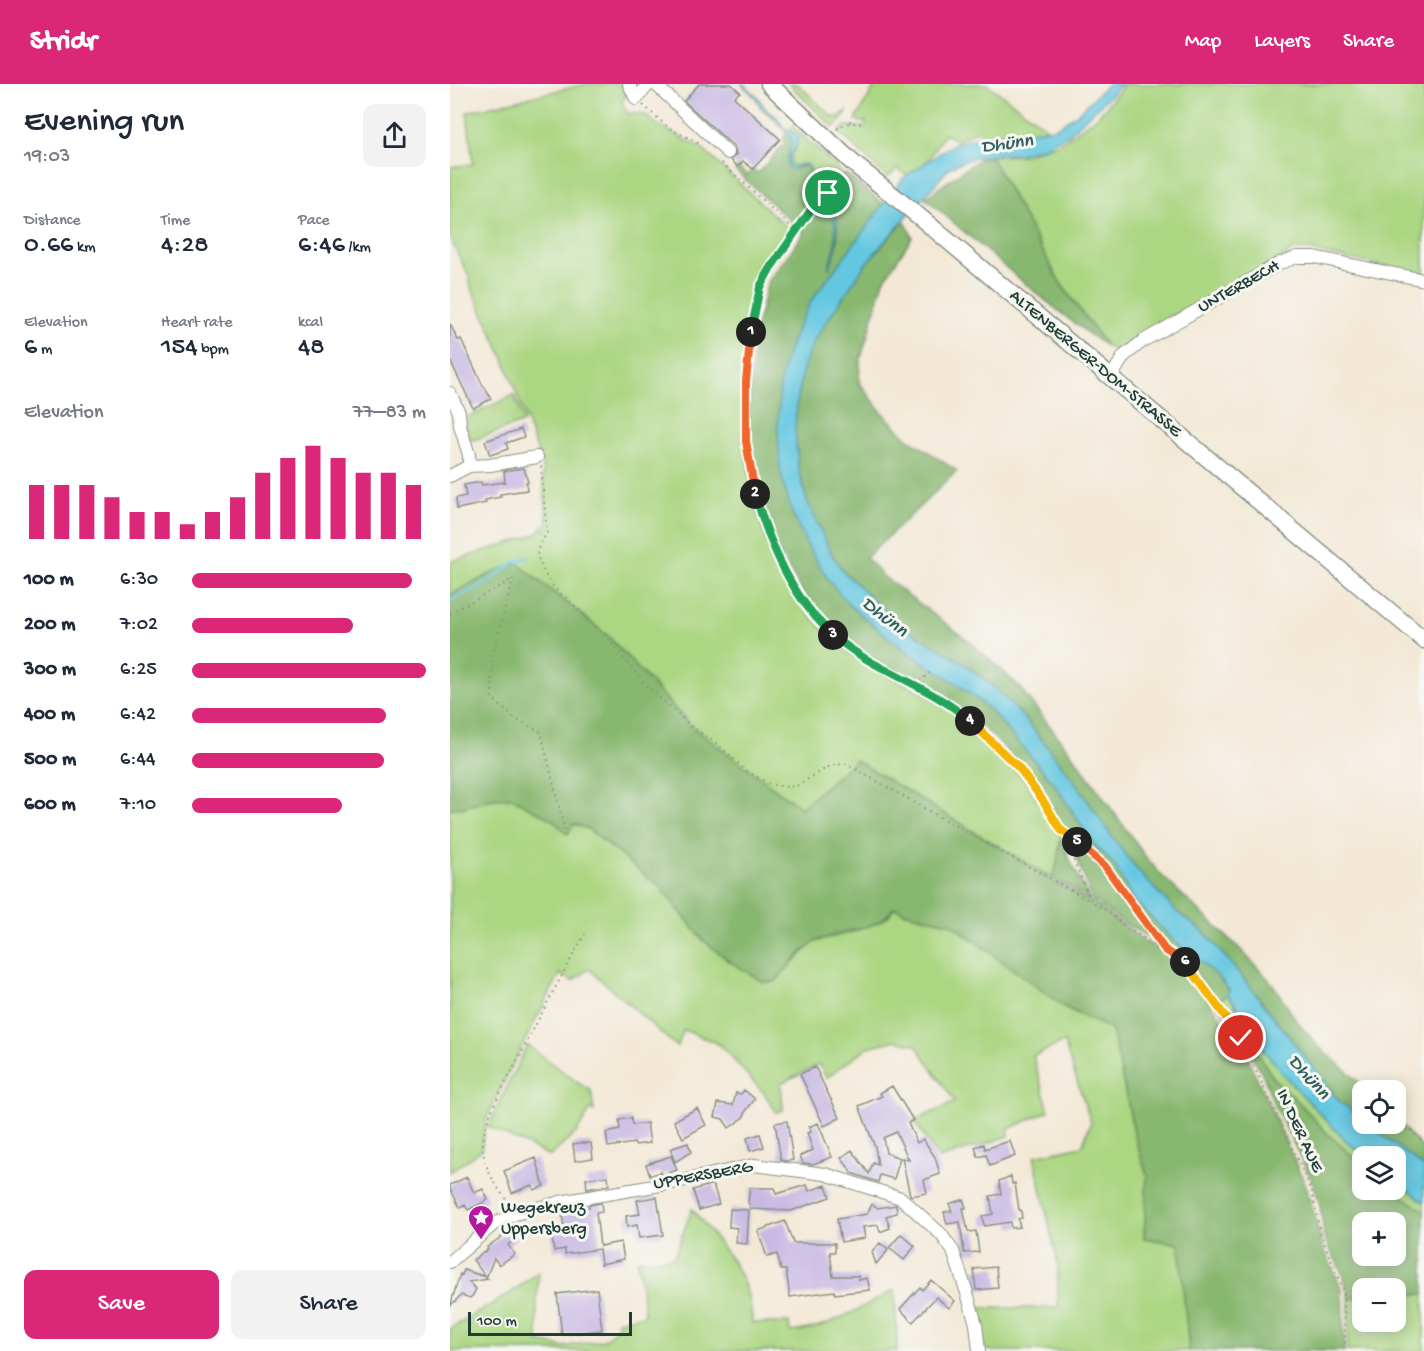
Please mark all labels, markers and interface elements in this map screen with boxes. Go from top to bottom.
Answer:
text: Stridr [30,26,97,59]
text: Map [1185,30,1221,55]
text: Layers [1254,30,1310,55]
text: Share [1343,30,1394,55]
text: Evening run [24,104,184,142]
button: share [363,104,426,167]
water label: Dhünn [980,130,1035,160]
text: 19:03 [24,146,70,169]
pin [802,167,853,218]
icon: arrive [811,176,844,209]
text: Distance [24,212,81,231]
text: Time [161,212,190,231]
text: Pace [298,212,329,231]
text: 0.66 [24,231,73,262]
text: 4:28 [161,231,208,262]
text: 6:46 [298,231,345,262]
text: km [73,239,96,258]
text: /km [345,239,371,258]
street label: UNTERBECH [1194,256,1284,318]
street label: ALTENBERGER-DOM-STRASSE [1005,286,1186,443]
text: Elevation [24,314,88,333]
text: Heart rate [161,314,233,333]
text: kcal [298,314,323,333]
pin: 1 [736,317,766,347]
text: 1 [748,322,754,341]
text: 6 [24,333,37,364]
text: 154 [161,333,197,364]
text: 48 [298,333,325,364]
text: m [37,341,52,360]
text: bpm [197,341,229,360]
text: Elevation [24,402,104,425]
text: 77–83 m [353,402,426,425]
pin: 2 [740,479,770,509]
text: 2 [751,484,759,503]
text: 100 m [24,569,74,592]
text: 6:30 [120,569,158,592]
water label: Dhünn [856,593,912,643]
text: 200 m [24,614,75,637]
text: 7:02 [120,614,158,637]
pin: 3 [818,620,848,650]
text: 3 [829,625,837,644]
text: 300 m [24,659,76,682]
text: 6:25 [120,659,157,682]
text: 400 m [24,704,75,727]
text: 6:42 [120,704,156,727]
pin: 4 [955,706,985,736]
text: 4 [966,711,974,730]
text: 500 m [24,749,76,772]
text: 6:44 [120,749,155,772]
text: 600 m [24,794,76,817]
text: 7:10 [120,794,156,817]
pin: 5 [1062,827,1092,857]
text: 5 [1073,832,1081,851]
pin: 6 [1170,947,1200,977]
text: 6 [1181,952,1189,971]
pin [1215,1012,1266,1063]
icon: check [1224,1021,1257,1054]
water label: Dhünn [1282,1051,1334,1105]
map controls [1352,1080,1406,1332]
button: locate [1352,1080,1406,1134]
street label: IN DER AUE [1271,1086,1328,1177]
button: layers [1352,1146,1406,1200]
street label: UPPERSBERG [652,1157,755,1195]
place label: Wegekreuz Uppersberg [501,1198,587,1240]
place icon: Wegekreuz Uppersberg [466,1203,496,1241]
button: + [1352,1212,1406,1266]
button: Save [24,1270,219,1339]
button: Share [231,1270,426,1339]
button: − [1352,1278,1406,1332]
scale bar [468,1309,632,1336]
text: 100 m [477,1313,517,1332]

